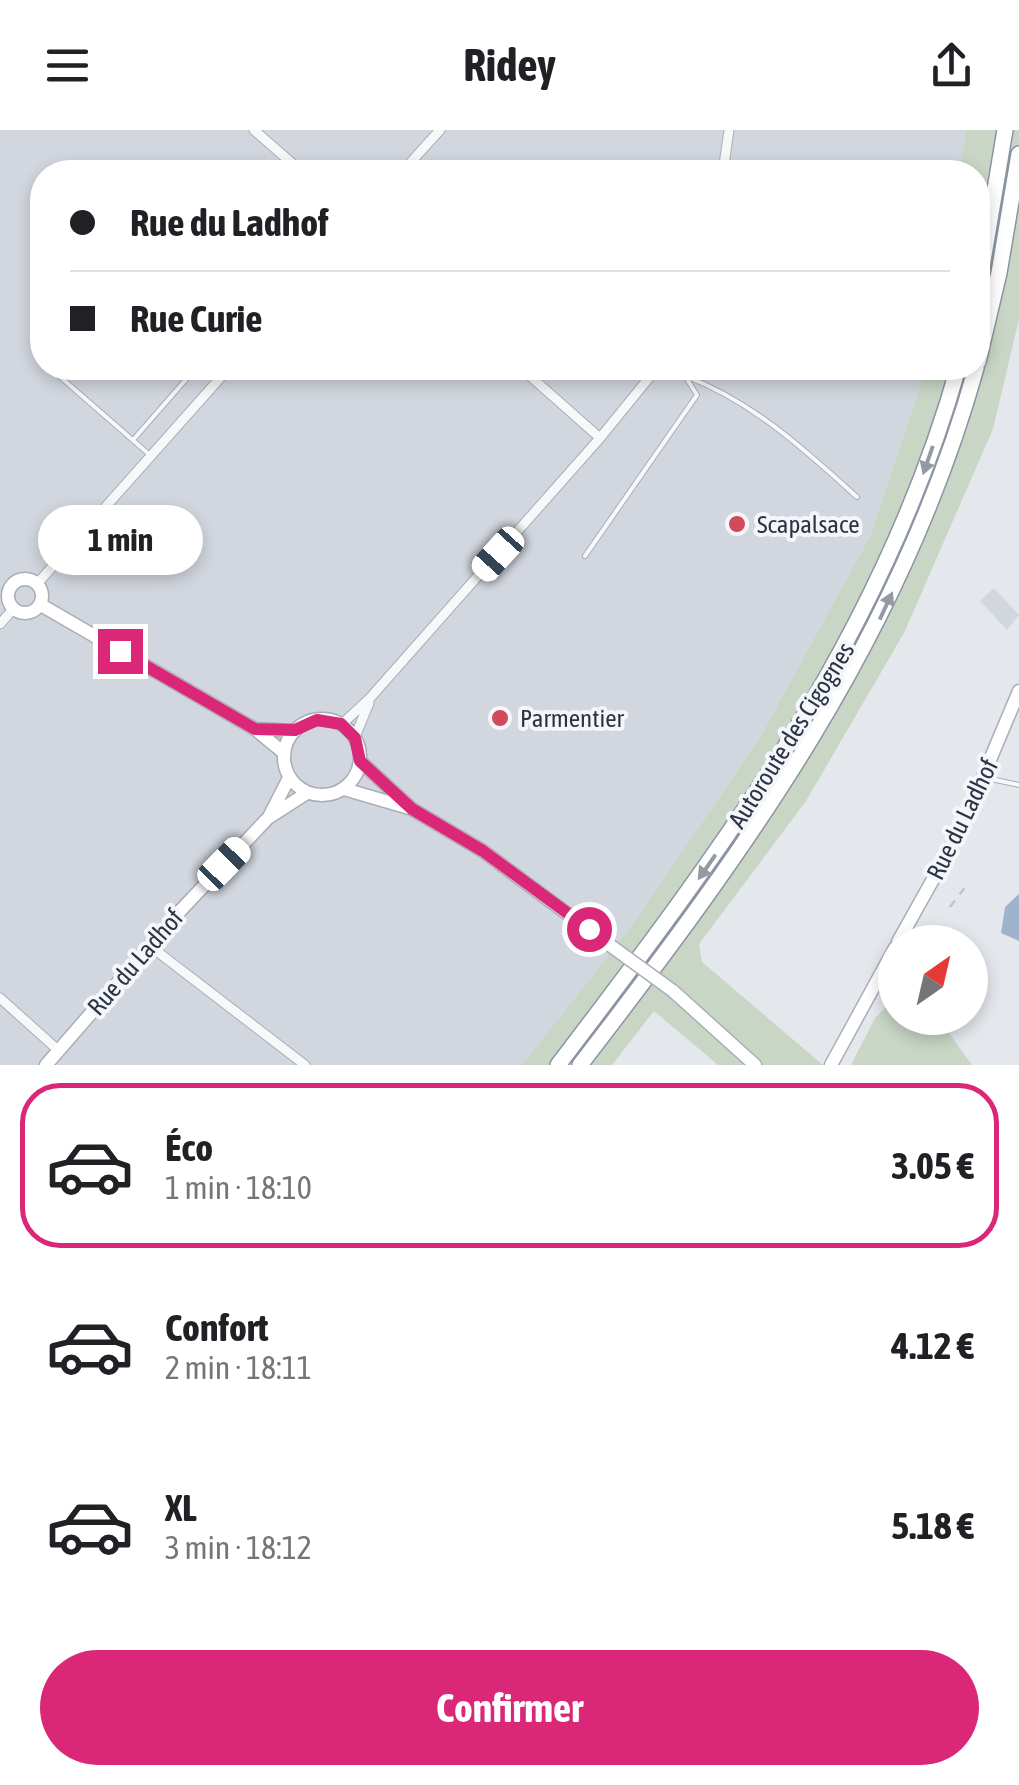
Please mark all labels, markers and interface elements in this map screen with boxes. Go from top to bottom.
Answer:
icon: menu [40,38,95,93]
icon: share [924,38,979,93]
text: Ridey [463,39,556,91]
text: Rue du Ladhof [130,201,329,244]
text: Rue Curie [130,297,262,340]
one-way arrow [920,446,935,476]
callout: 1 min [38,506,202,576]
place label: Scapalsace [757,510,860,538]
marker: Scapalsace [726,513,748,535]
text: 1 min [88,521,153,558]
car [467,522,529,586]
one-way arrow [878,592,894,621]
route end [98,629,143,674]
street label: Autoroute des Cigognes [723,637,860,833]
place label: Parmentier [520,704,625,732]
marker: Parmentier [489,707,511,729]
street label: Rue du Ladhof [921,754,1003,884]
car [192,832,256,896]
one-way arrow [698,854,717,881]
street label: Rue du Ladhof [82,903,188,1020]
route start [567,907,612,952]
north arrow [878,925,988,1035]
map controls [878,925,988,1035]
icon: car [45,1121,135,1211]
text: Éco [165,1126,213,1169]
text: 3.05 € [891,1144,974,1187]
text: 1 min · 18:10 [165,1169,312,1206]
icon: car [45,1301,135,1391]
text: Confort [165,1306,269,1349]
text: 4.12 € [891,1324,974,1367]
text: 2 min · 18:11 [165,1349,312,1386]
icon: car [45,1481,135,1571]
text: XL [165,1486,197,1529]
text: 5.18 € [891,1504,974,1547]
text: 3 min · 18:12 [165,1529,312,1566]
button: Confirmer [40,1650,979,1765]

